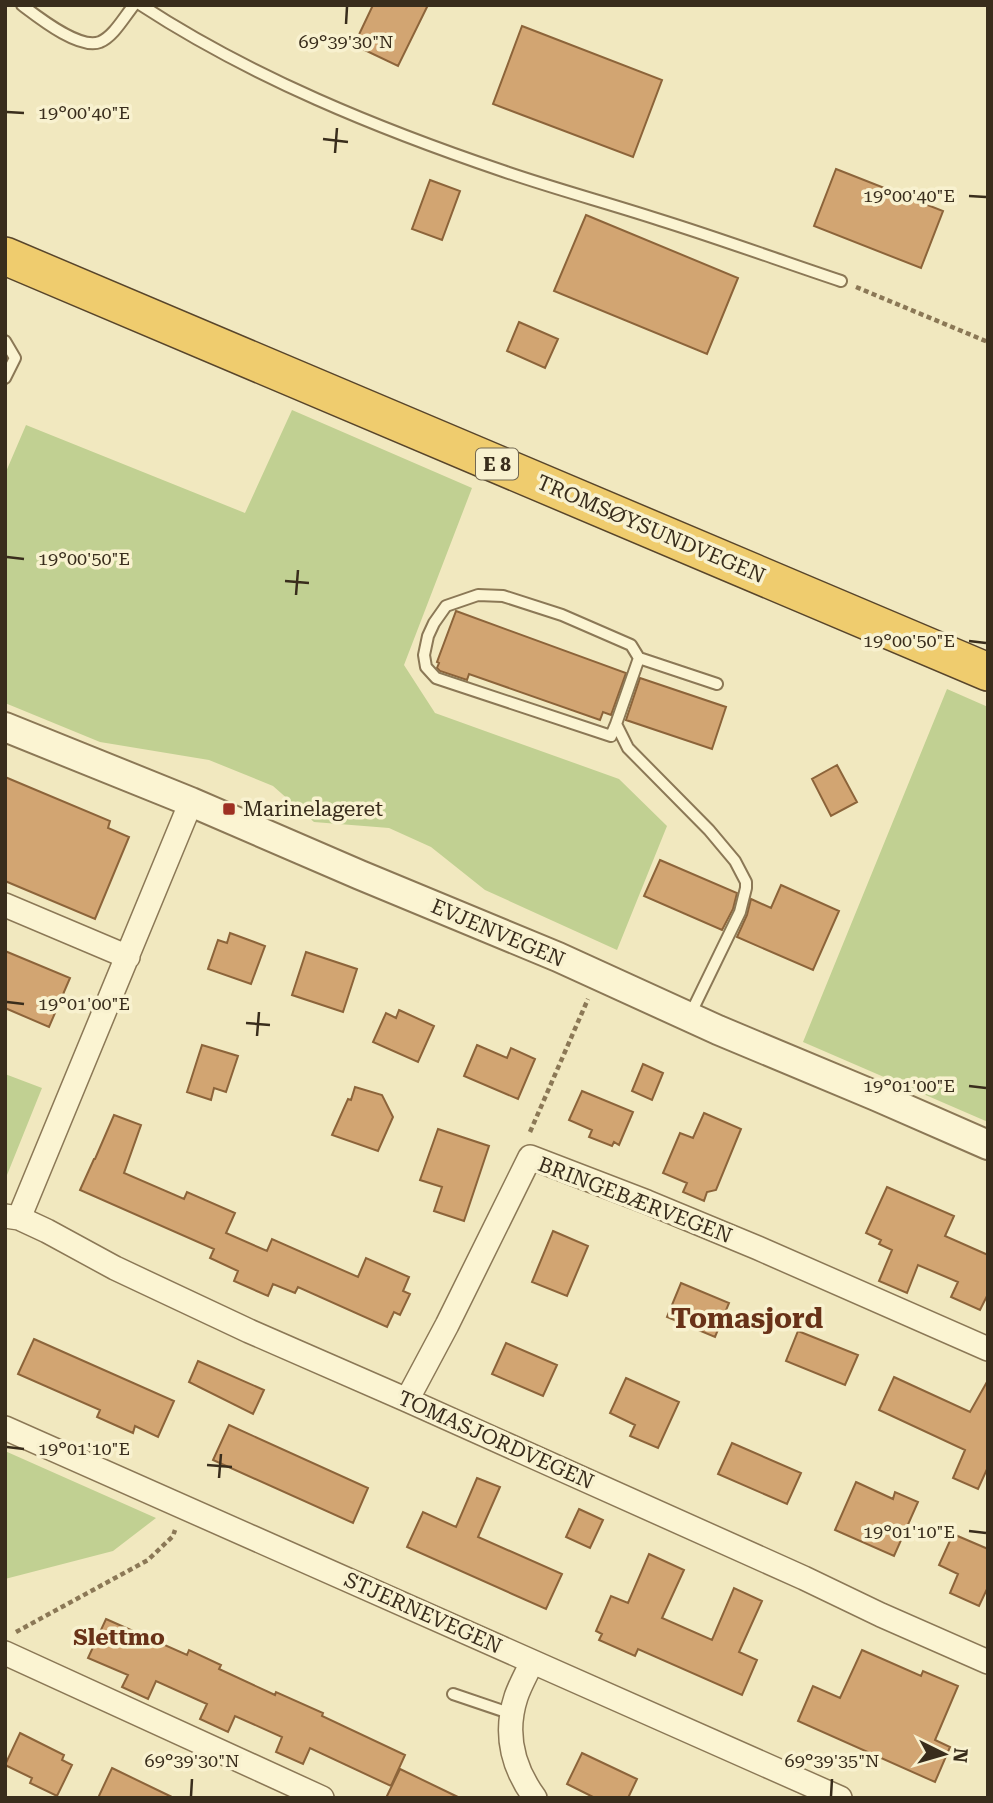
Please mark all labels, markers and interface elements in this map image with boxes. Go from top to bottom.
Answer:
text: 69°39'30"N [299,31,393,52]
text: 19°00'40"E [38,102,130,123]
text: 19°00'40"E [863,185,955,206]
road number: E 8 [476,449,518,480]
street label: TROMSØYSUNDVEGEN [533,470,769,588]
text: 19°00'50"E [38,548,130,569]
text: 19°00'50"E [863,630,955,651]
place label: Marinelageret [243,797,383,821]
marker: Marinelageret [221,801,237,817]
street label: EVJENVEGEN [428,894,569,972]
text: 19°01'00"E [38,993,130,1014]
text: 19°01'00"E [863,1075,955,1096]
street label: BRINGEBÆRVEGEN [535,1152,736,1248]
district label: Tomasjord [671,1302,824,1335]
street label: TOMASJORDVEGEN [394,1386,598,1494]
text: 19°01'10"E [38,1438,130,1459]
text: 19°01'10"E [863,1521,955,1542]
street label: STJERNEVEGEN [340,1567,506,1659]
district label: Slettmo [73,1624,165,1651]
north arrow [909,1719,979,1789]
text: N [948,1747,973,1764]
text: 69°39'30"N [145,1750,239,1771]
text: 69°39'35"N [785,1750,879,1771]

